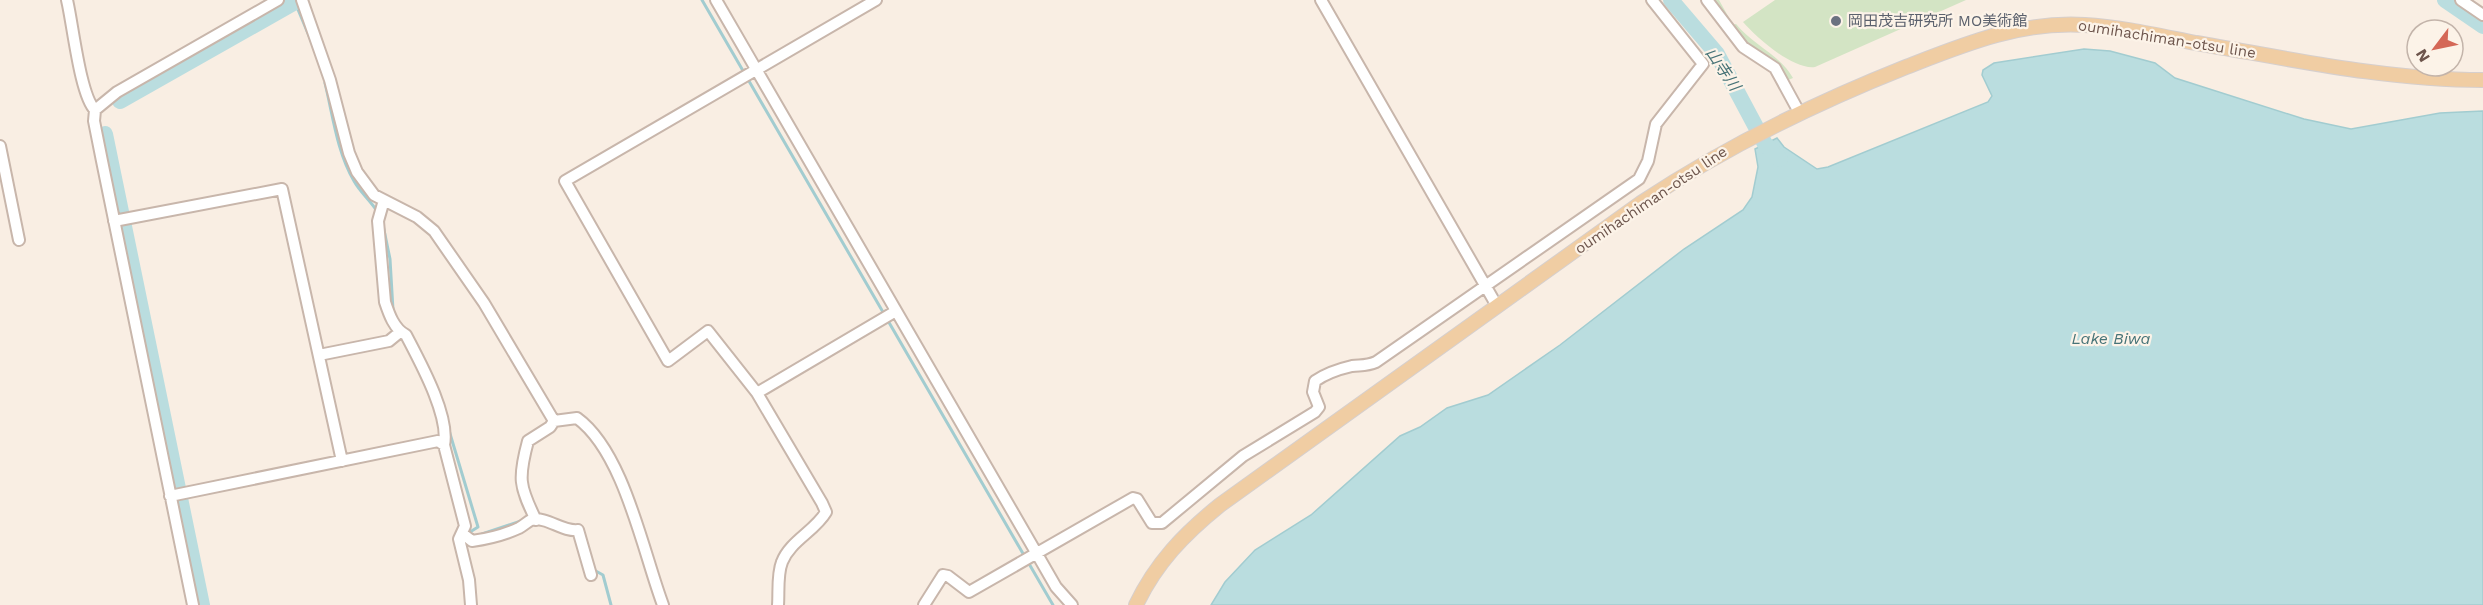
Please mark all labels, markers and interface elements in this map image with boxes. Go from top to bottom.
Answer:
place label: 岡田茂吉研究所 MO美術館 [1848,12,2027,30]
marker: 岡田茂吉研究所 MO美術館 [1829,14,1843,28]
street label: oumihachiman-otsu line [2077,16,2257,62]
north arrow [2405,18,2465,78]
water label: 山寺川 [1702,44,1745,96]
text: N [2412,46,2434,66]
street label: oumihachiman-otsu line [1571,142,1731,258]
water label: Lake Biwa [2072,329,2151,348]

